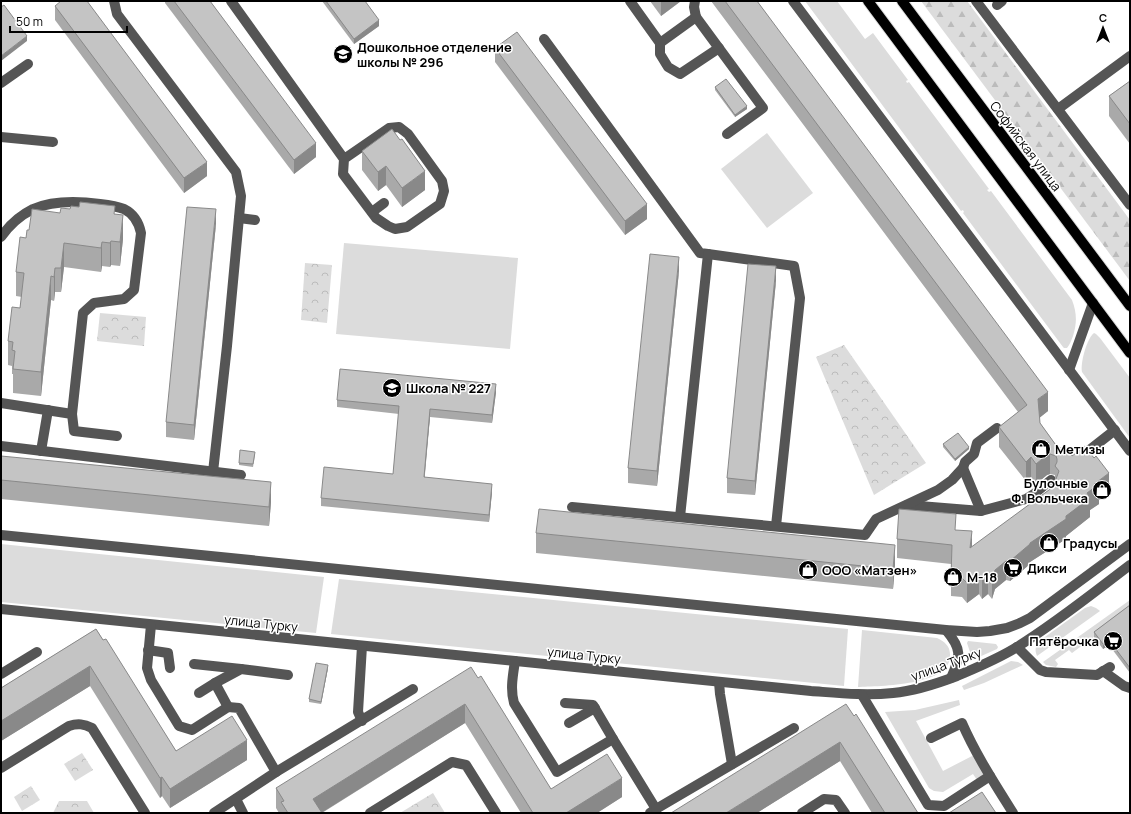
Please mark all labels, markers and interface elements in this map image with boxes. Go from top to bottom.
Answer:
scale bar [10,8,127,34]
north arrow [1083,8,1123,48]
text: С [1099,10,1107,25]
text: 50 m [16,13,43,30]
place label: Дошкольное отделение школы № 296 [357,38,512,71]
school or university icon: Дошкольное отделение школы № 296 [332,43,354,65]
street label: Софийская улица [986,97,1066,195]
school or university icon: Школа № 227 [381,377,403,399]
place label: Школа № 227 [406,379,491,397]
shop icon: Метизы [1030,438,1052,460]
place label: Метизы [1055,440,1105,458]
place label: Булочные Ф. Вольчека [1011,474,1088,507]
shop icon: Булочные Ф. Вольчека [1091,479,1113,501]
shop icon: Градусы [1038,532,1060,554]
place label: Градусы [1063,534,1117,552]
supermarket icon: Дикси [1002,557,1024,579]
shop icon: ООО «Матзен» [797,559,819,581]
place label: Дикси [1027,559,1067,577]
place label: ООО «Матзен» [822,561,917,579]
shop icon: M-18 [942,566,964,588]
place label: M-18 [967,568,997,586]
street label: улица Турку [223,610,299,636]
supermarket icon: Пятёрочка [1102,630,1124,652]
place label: Пятёрочка [1029,632,1099,650]
street label: улица Турку [546,642,622,668]
street label: улица Турку [908,643,984,685]

